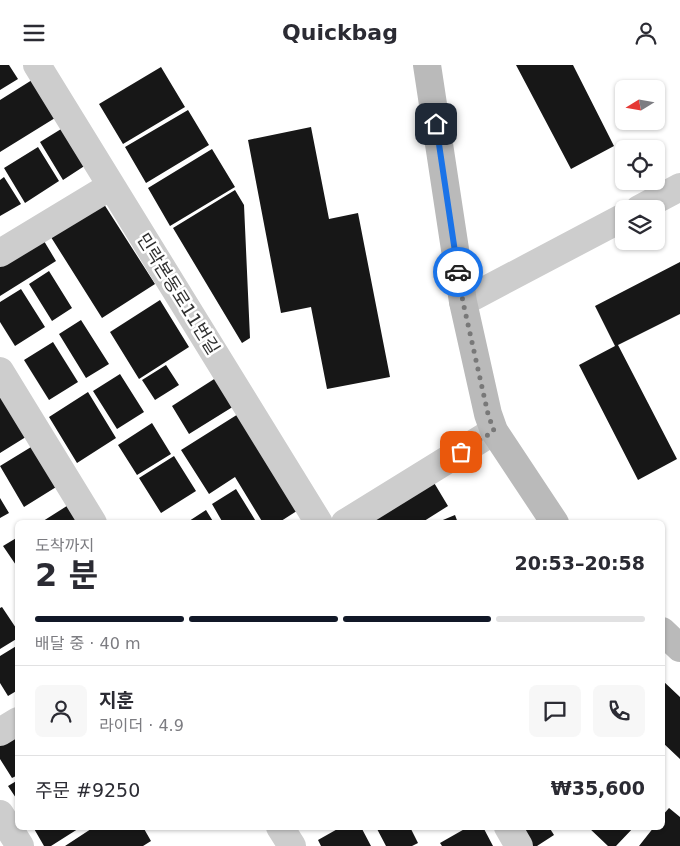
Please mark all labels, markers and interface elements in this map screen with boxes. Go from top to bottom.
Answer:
icon: menu [20,19,48,47]
icon: person [632,19,660,47]
text: Quickbag [282,20,398,45]
north arrow [615,80,665,130]
map controls [615,80,665,250]
pin [415,103,457,145]
icon: home [422,110,450,138]
button: locate [615,140,665,190]
button: layers [615,200,665,250]
street label: 민락본동로11번길 [133,229,224,358]
courier [433,247,483,297]
icon: car [444,258,472,286]
pin [440,431,482,473]
icon: bag [447,438,475,466]
text: 도착까지 [35,536,94,555]
text: 20:53–20:58 [515,552,645,574]
text: 2 분 [35,556,98,594]
text: 배달 중 · 40 m [35,634,141,653]
button: person [35,685,87,737]
button: chat [529,685,581,737]
button: phone [593,685,645,737]
text: 지훈 [99,689,134,711]
text: 라이더 · 4.9 [99,716,184,735]
text: ₩35,600 [551,777,645,799]
text: 주문 #9250 [35,779,140,801]

